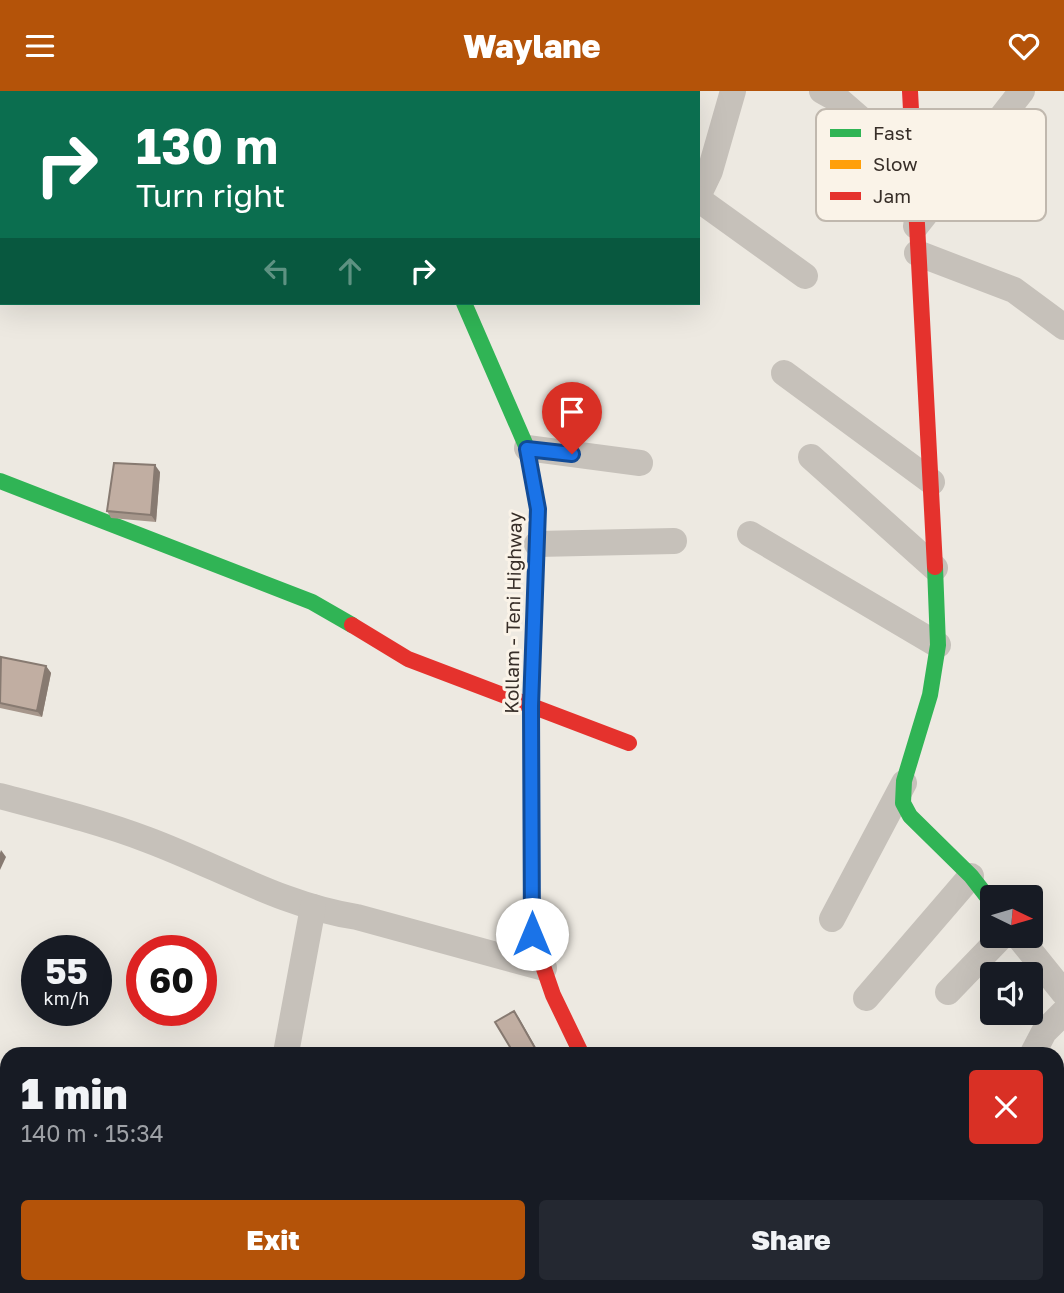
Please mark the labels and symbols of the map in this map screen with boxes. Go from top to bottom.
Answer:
legend [816,109,1046,221]
text: Fast [873,121,912,144]
text: Slow [873,152,918,175]
text: Jam [873,184,911,207]
pin [542,382,602,454]
street label: Kollam - Teni Highway [499,512,526,714]
north arrow [980,885,1043,949]
position arrow [495,897,569,971]
speed limit sign: 60 [126,935,217,1026]

